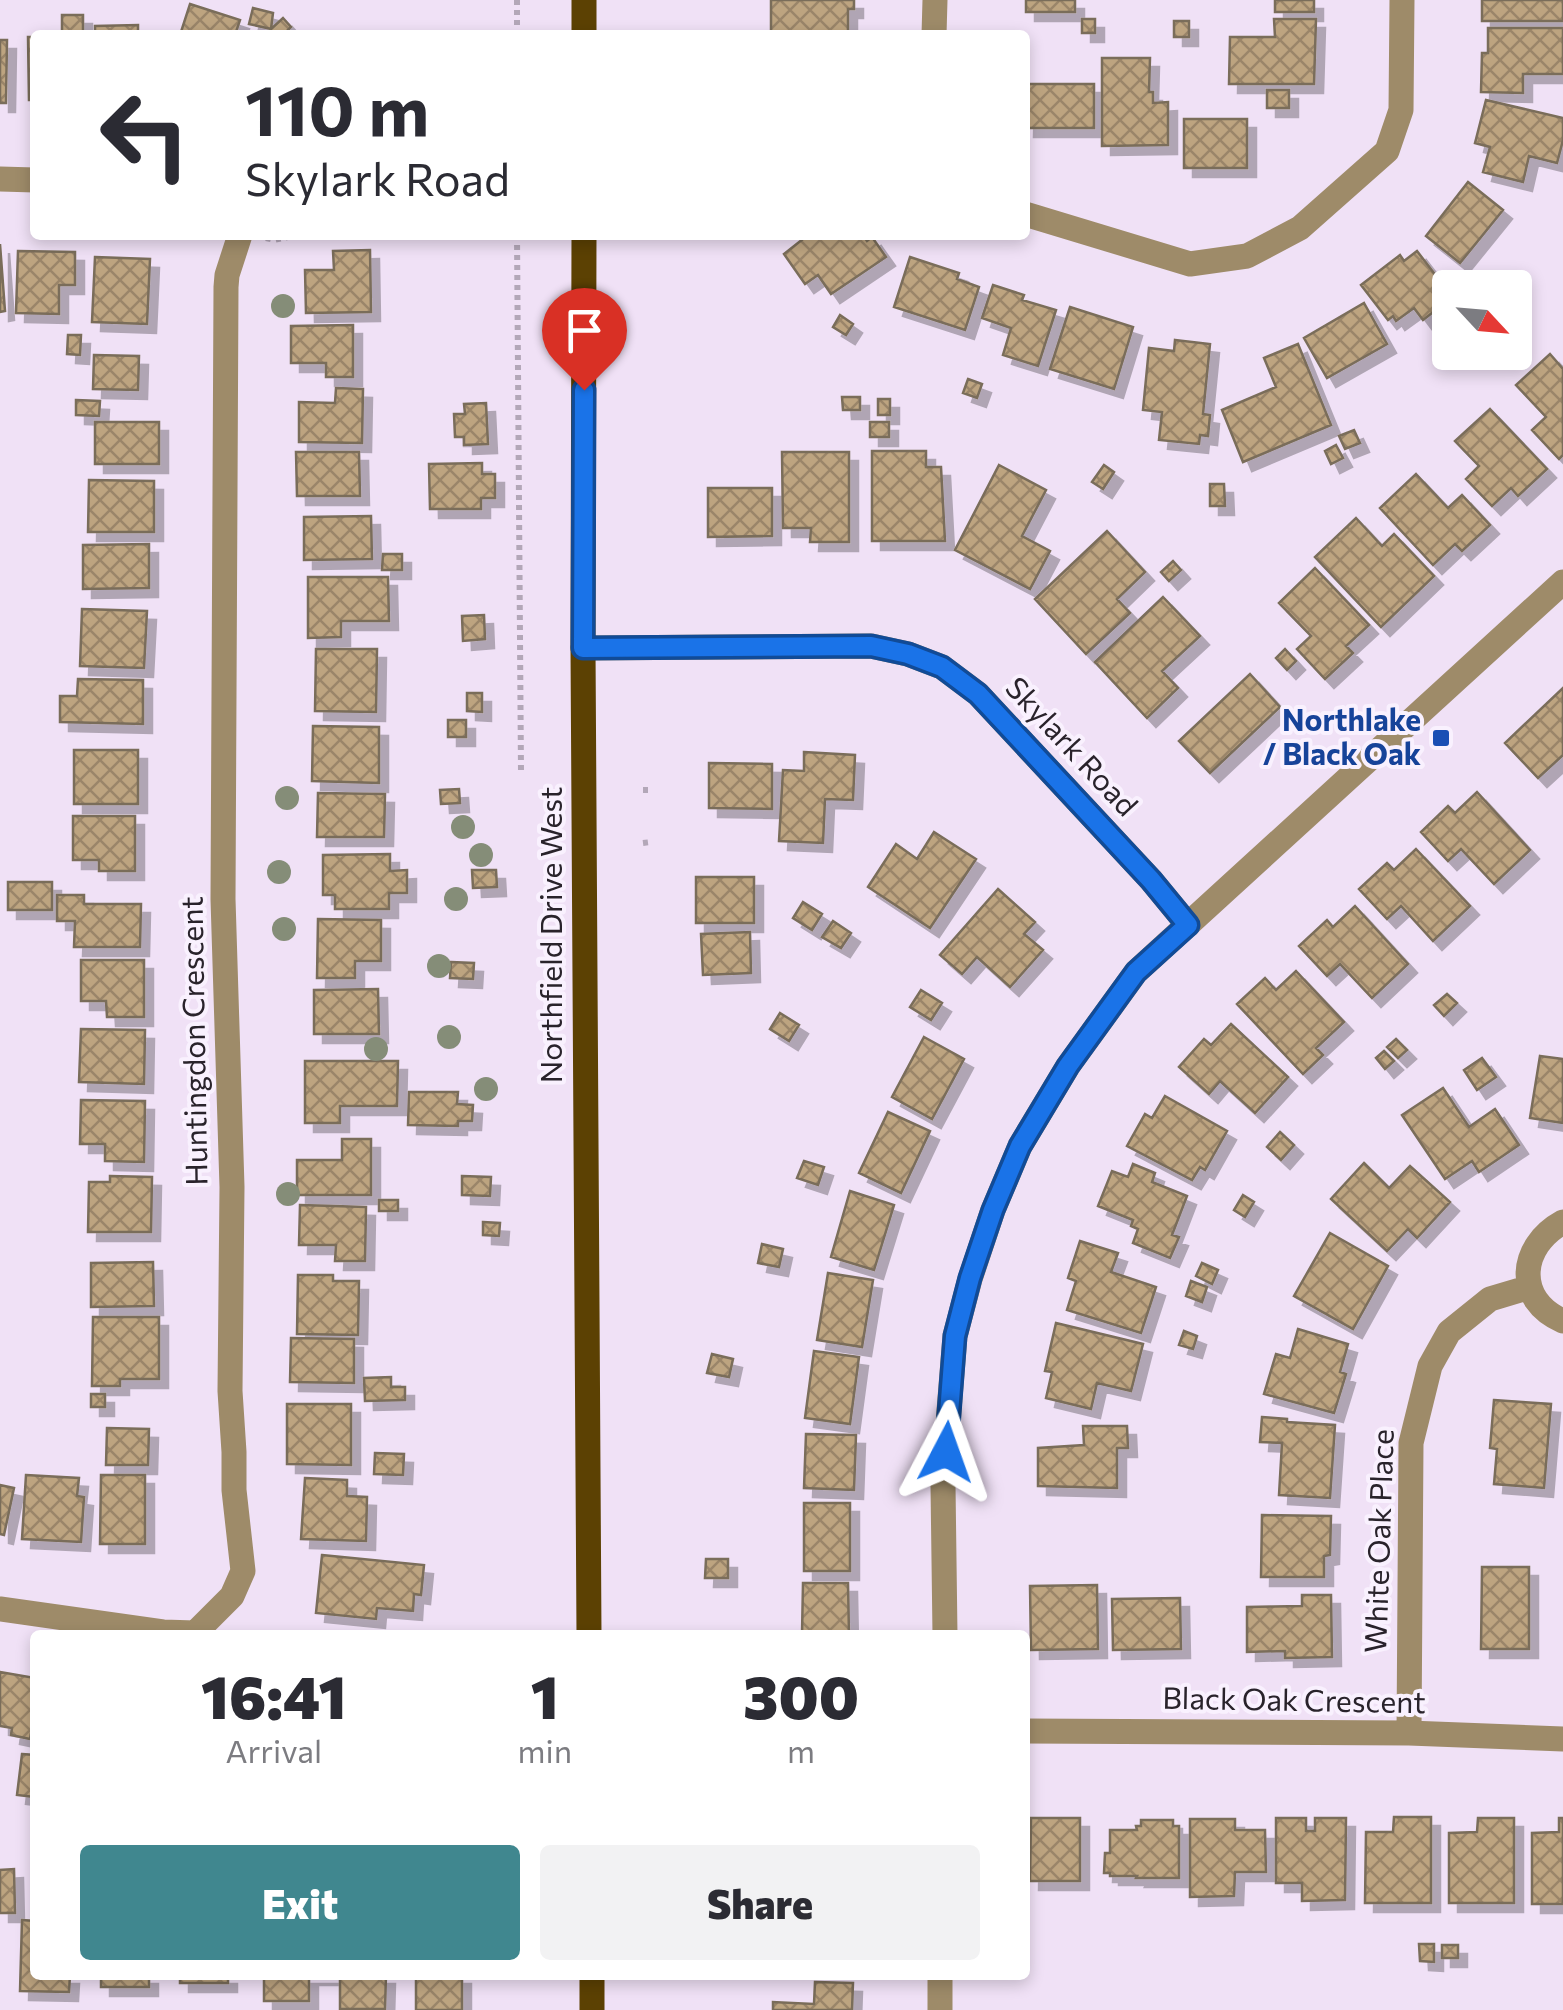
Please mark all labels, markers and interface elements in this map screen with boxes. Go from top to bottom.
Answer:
text: 110 m [245,65,429,150]
icon: left [80,70,210,200]
text: Skylark Road [245,150,510,205]
north arrow [1432,270,1532,370]
map controls [1432,270,1532,370]
pin [542,288,627,391]
icon: arrive [557,303,612,358]
street label: Skylark Road [999,668,1147,823]
place label: Northlake / Black Oak [1263,700,1421,771]
marker: Northlake / Black Oak [1430,727,1452,749]
street label: Northfield Drive West [531,787,568,1083]
street label: Huntingdon Crescent [171,896,214,1186]
position arrow [894,1400,998,1504]
street label: White Oak Place [1355,1428,1400,1654]
text: 16:41 [201,1658,347,1731]
text: 1 [531,1658,559,1731]
text: 300 [743,1658,859,1731]
street label: Black Oak Crescent [1162,1678,1426,1719]
text: Arrival [225,1730,322,1770]
text: min [518,1730,572,1770]
text: m [787,1730,815,1770]
button: Exit [80,1845,520,1960]
button: Share [540,1845,980,1960]

